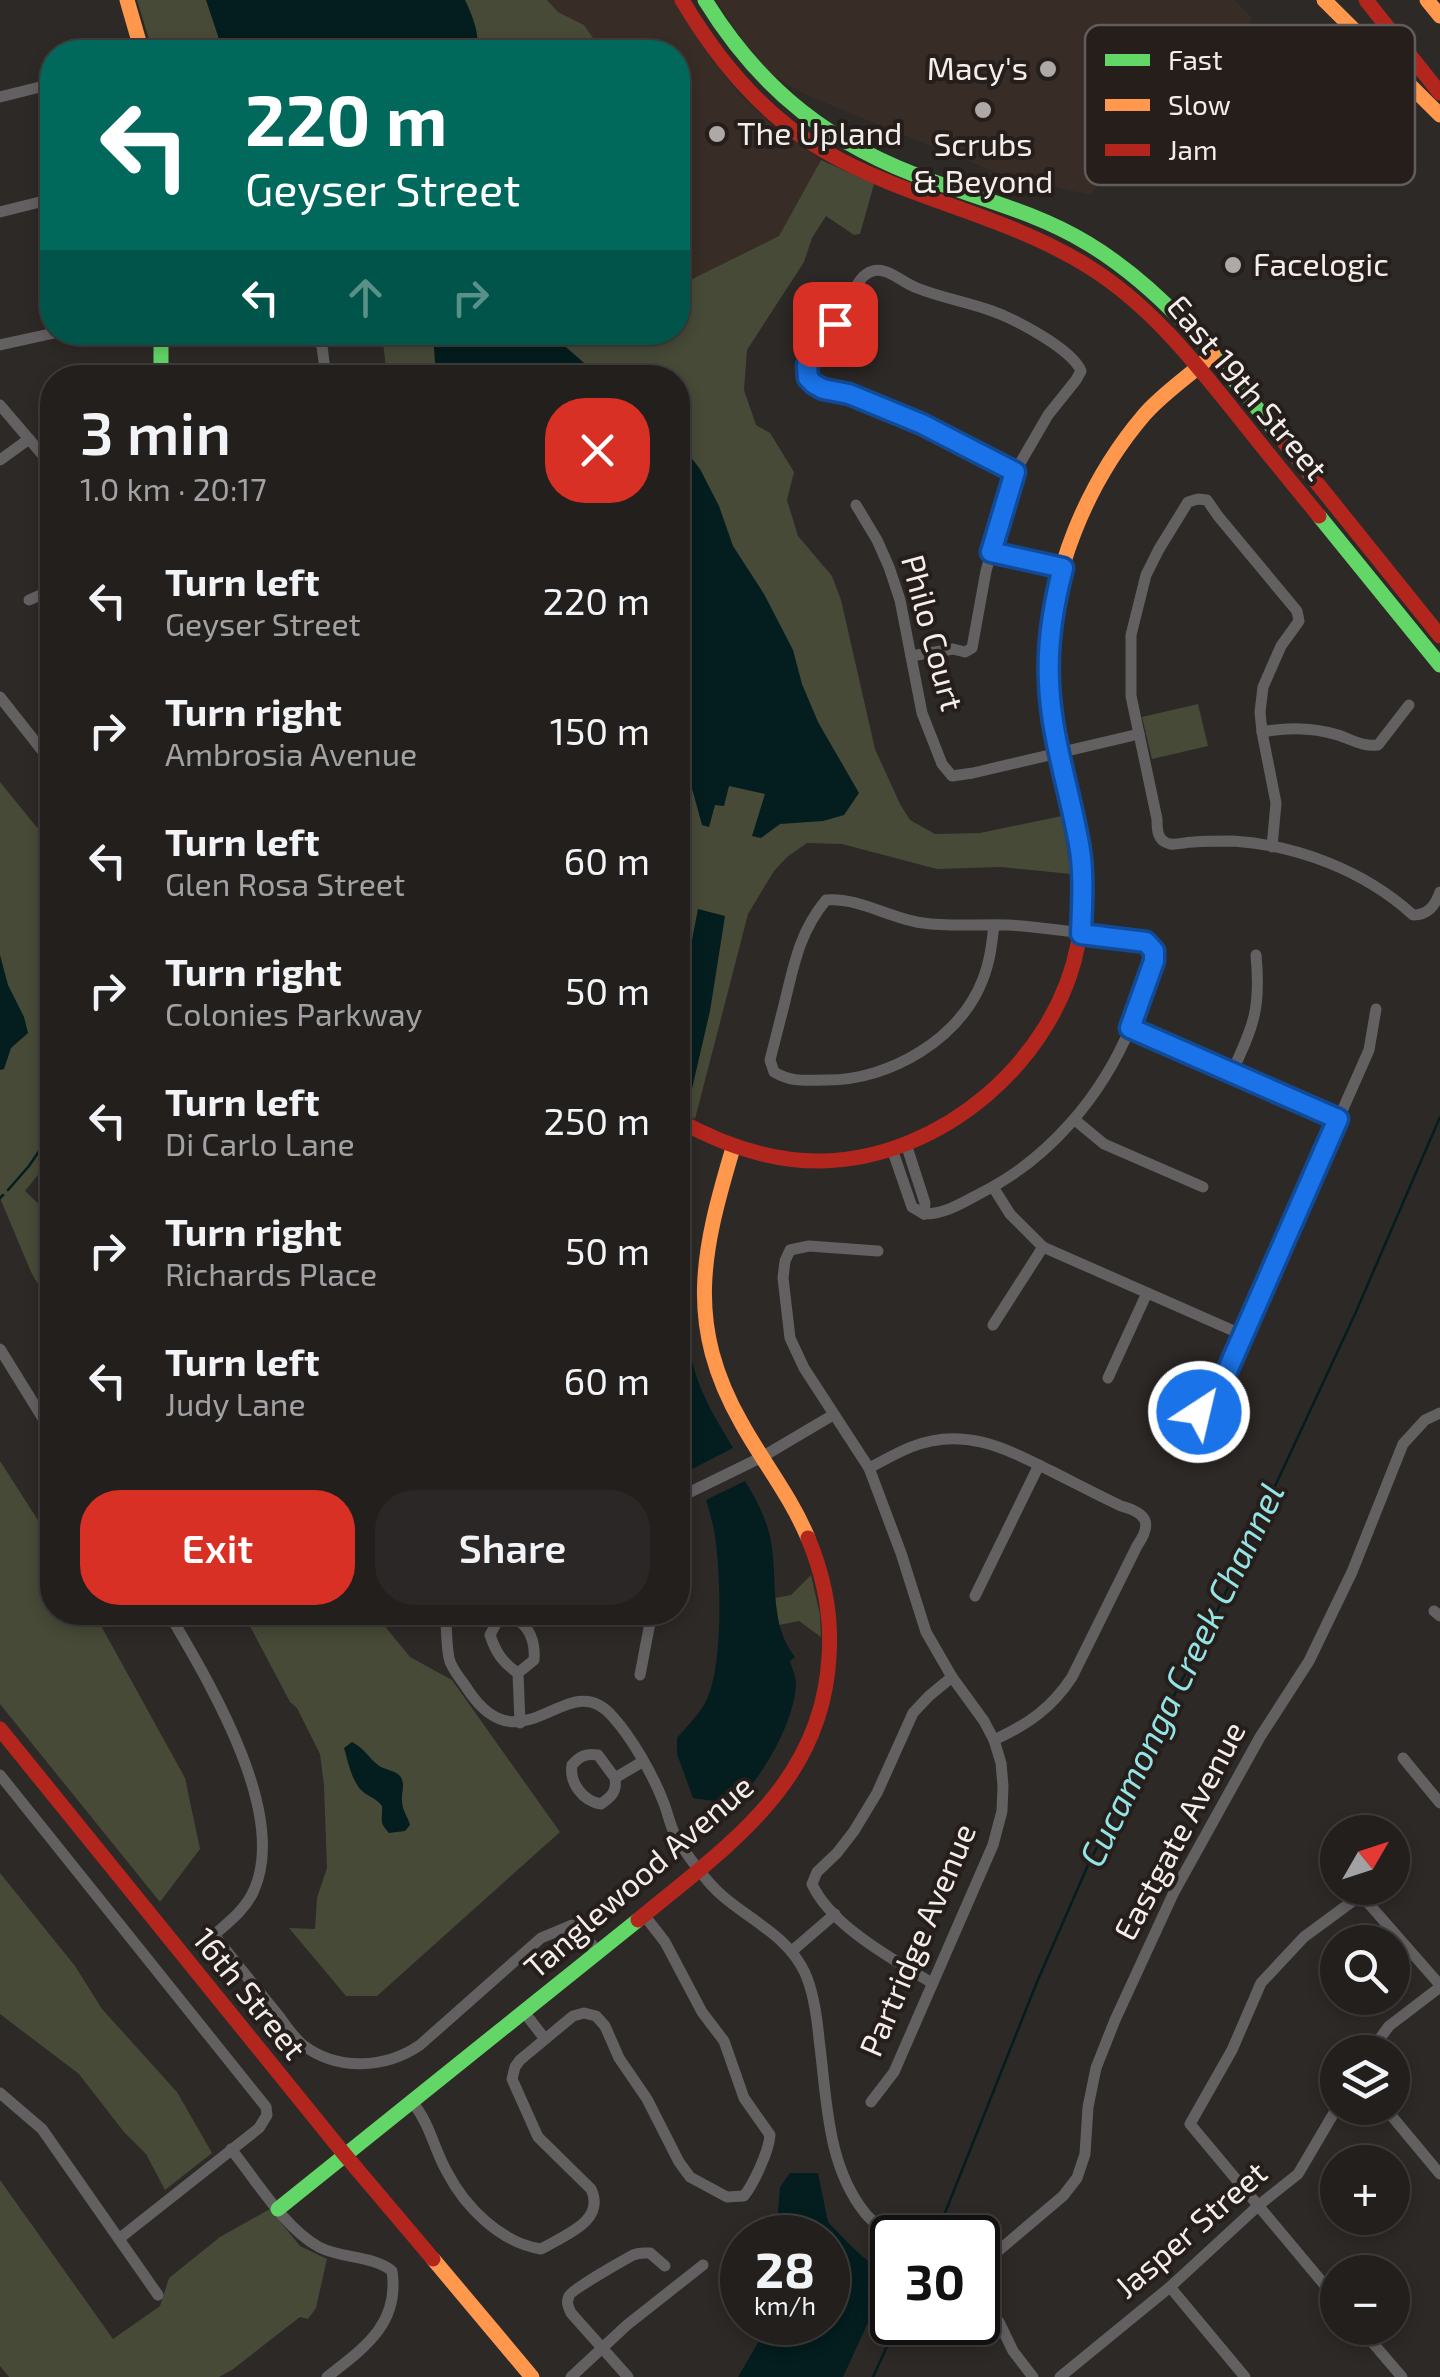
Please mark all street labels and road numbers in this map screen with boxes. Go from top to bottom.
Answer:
street label: East 19th Street [1160,287,1337,487]
street label: Philo Court [895,550,973,715]
street label: Eastgate Avenue [1105,1714,1252,1946]
street label: Tanglewood Avenue [515,1766,760,1985]
street label: Partridge Avenue [850,1817,982,2061]
street label: 16th Street [186,1919,315,2066]
street label: Jasper Street [1106,2152,1273,2305]

